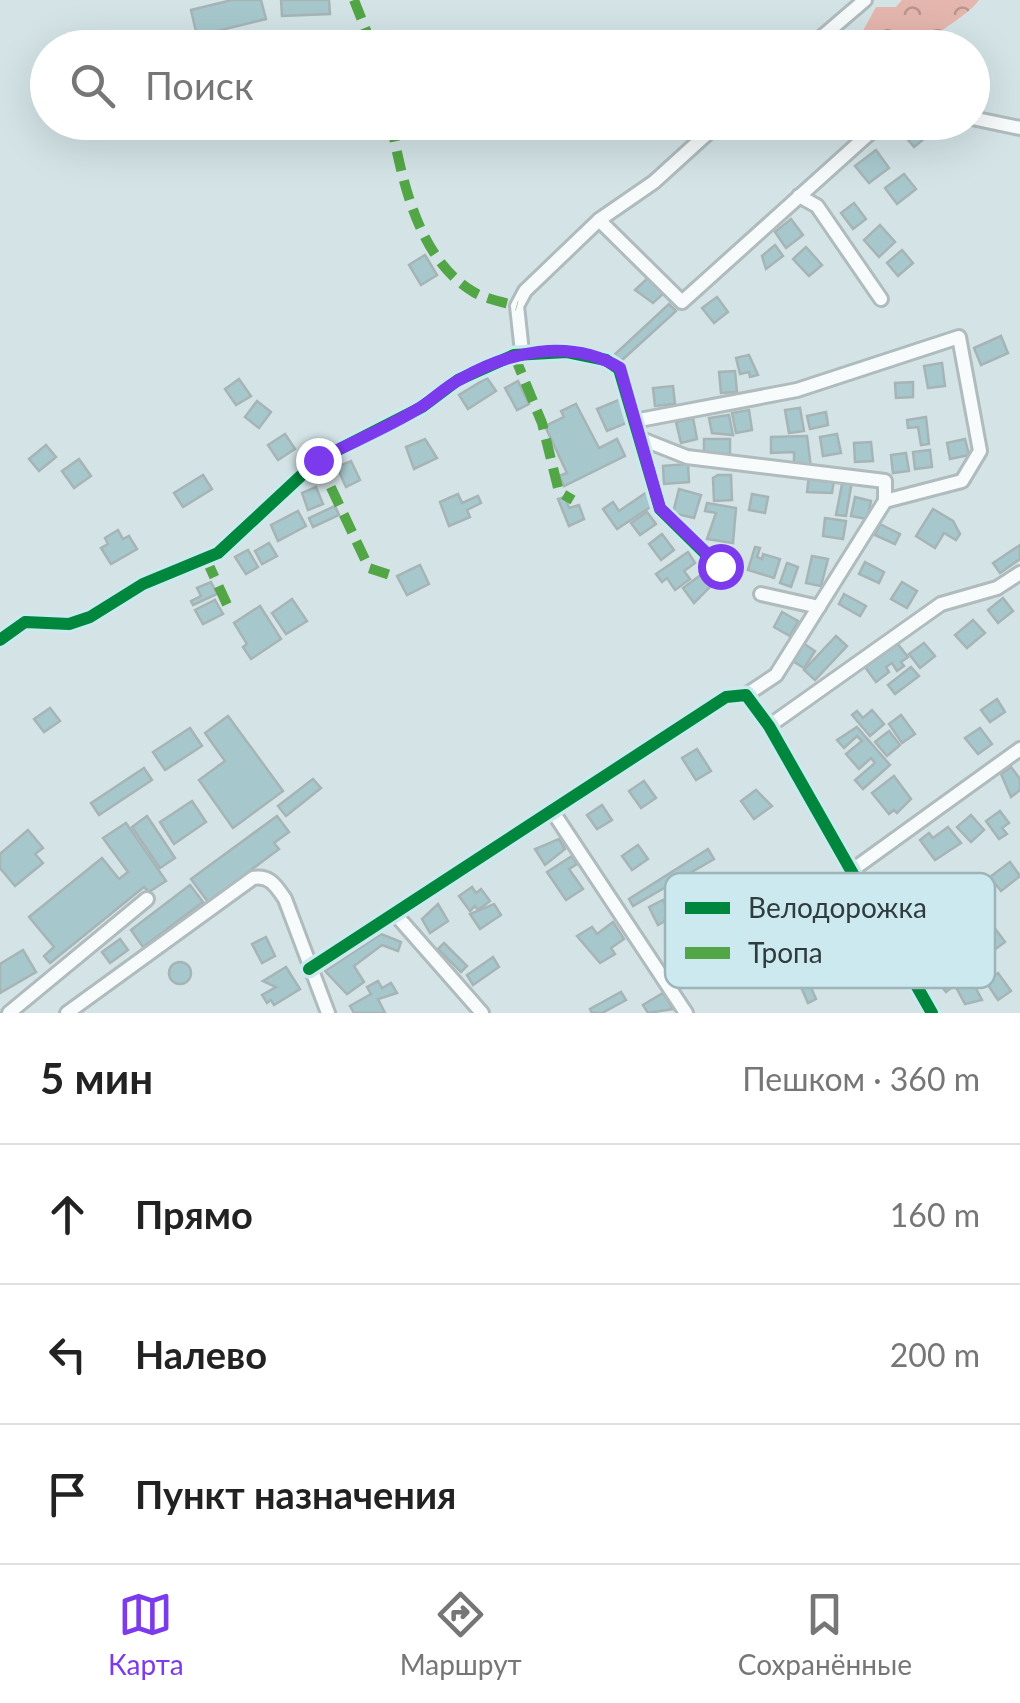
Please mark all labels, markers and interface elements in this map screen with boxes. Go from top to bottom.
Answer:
search box [30,30,990,140]
icon: search [65,58,120,113]
text: Поиск [145,62,254,108]
route end [296,438,342,484]
route start [698,544,744,590]
legend [665,873,995,988]
text: Велодорожка [748,890,927,924]
text: Тропа [748,935,823,969]
text: 5 мин [40,1053,153,1103]
text: Пешком · 360 m [742,1059,980,1098]
icon: ahead [40,1187,95,1242]
text: Прямо [135,1191,253,1237]
text: 160 m [890,1195,980,1234]
icon: left [40,1327,95,1382]
text: Налево [135,1331,267,1377]
text: 200 m [890,1335,980,1374]
icon: arrive [40,1467,95,1522]
text: Пункт назначения [135,1471,456,1517]
tab: Карта [108,1587,184,1681]
tab: Маршрут [400,1587,522,1681]
tab: Сохранённые [738,1587,912,1681]

